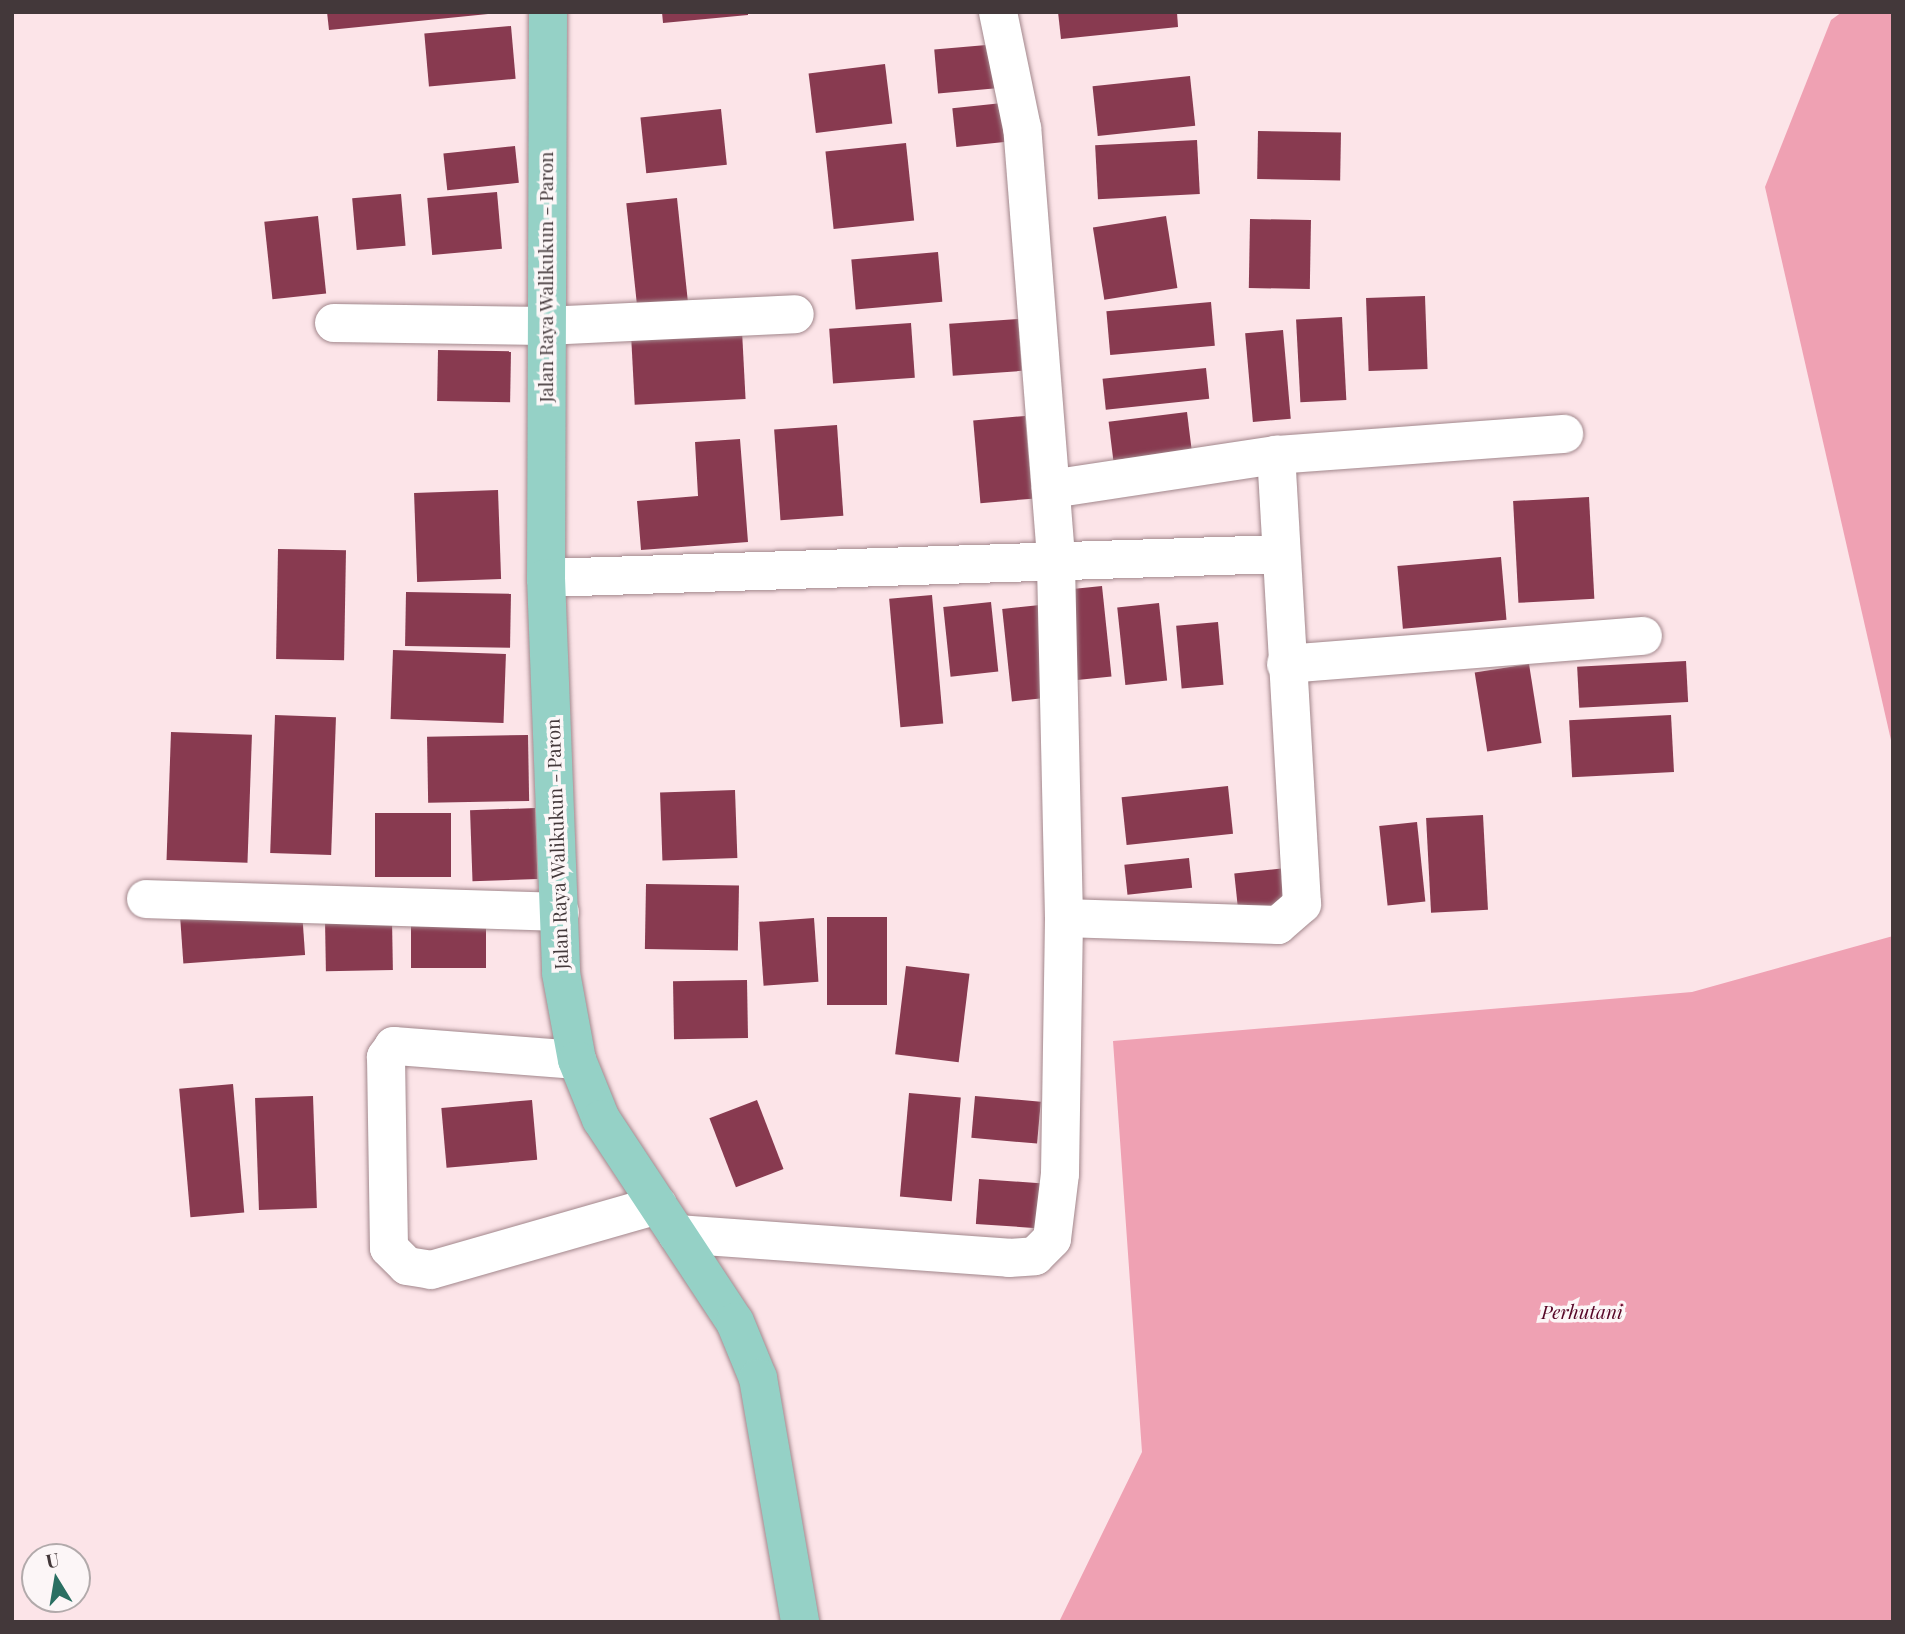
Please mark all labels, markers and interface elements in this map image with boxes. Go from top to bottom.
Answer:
street label: Jalan Raya Walikukun - Paron [535,151,557,403]
street label: Jalan Raya Walikukun - Paron [541,718,573,970]
park label: Perhutani [1541,1301,1623,1323]
north arrow [21,1543,91,1613]
text: U [43,1545,61,1573]

